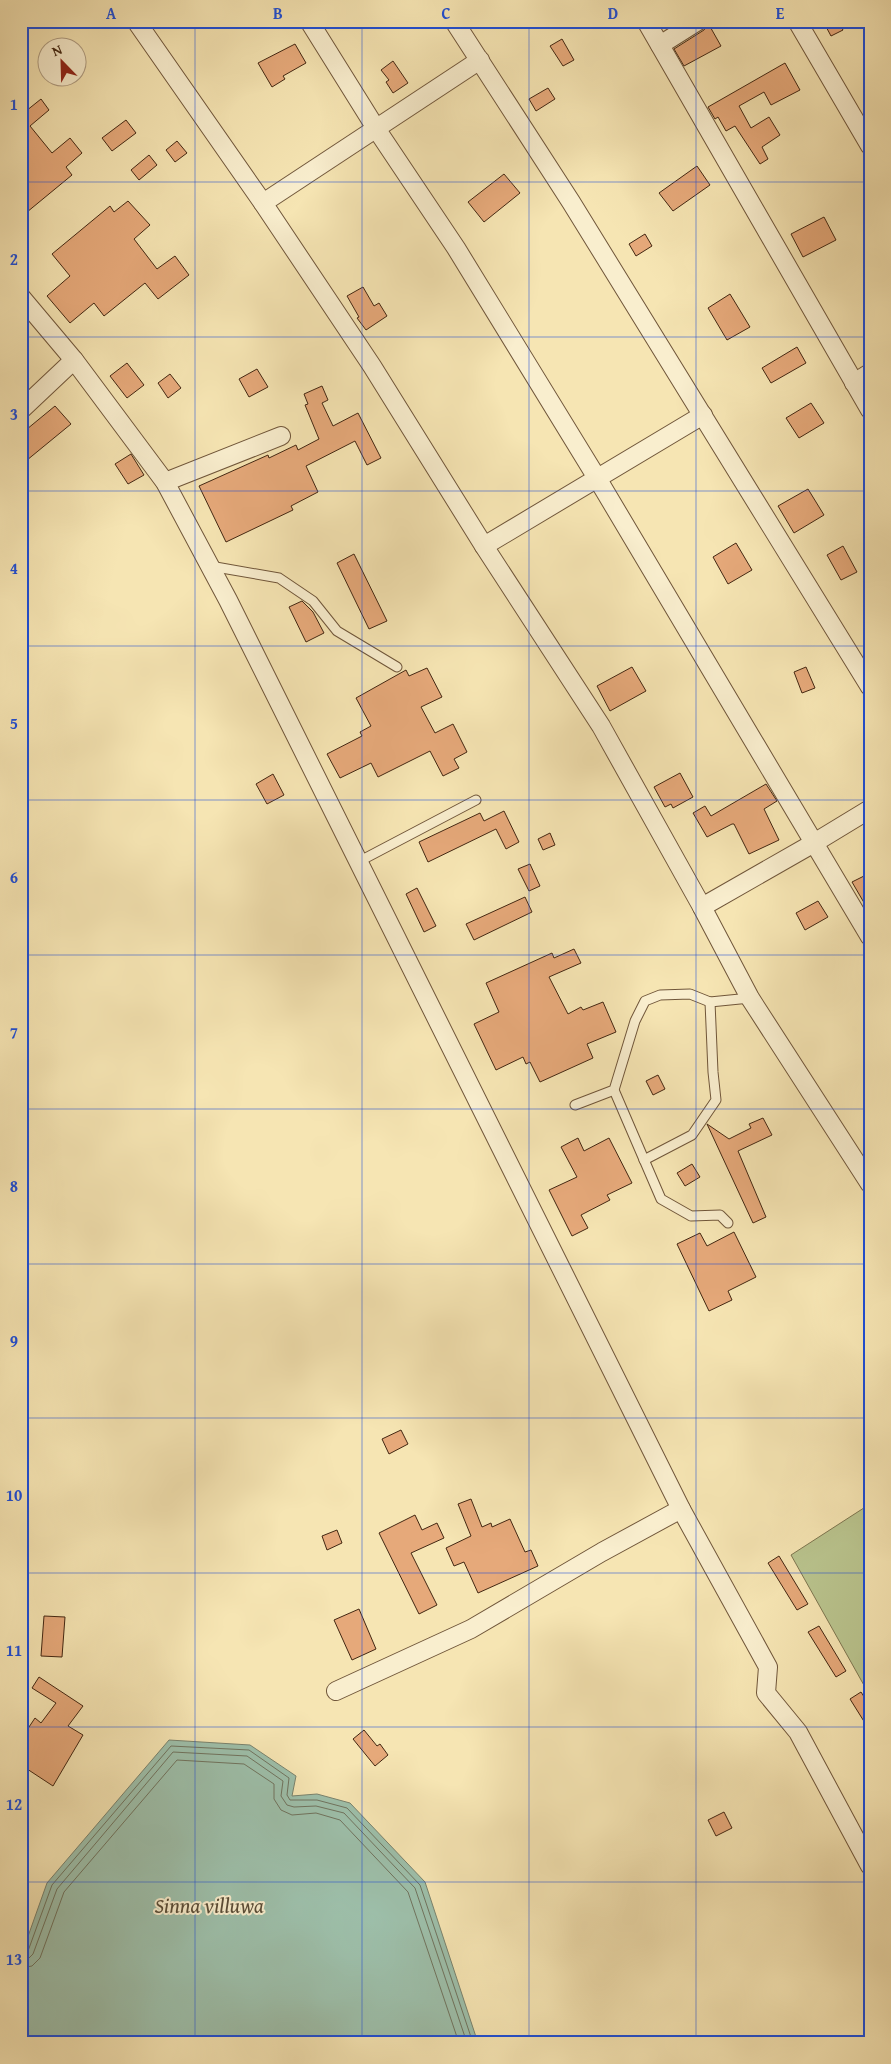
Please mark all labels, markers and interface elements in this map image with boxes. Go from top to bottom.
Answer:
text: A [106,1,117,25]
text: B [273,1,283,25]
text: C [441,1,451,25]
text: D [608,1,618,25]
text: E [776,1,785,25]
north arrow [38,38,88,88]
text: N [49,39,66,61]
text: 1 [10,92,18,116]
text: 2 [10,247,18,271]
text: 3 [10,402,18,426]
text: 4 [10,556,18,580]
text: 5 [10,711,18,735]
text: 6 [10,865,18,889]
text: 7 [10,1020,18,1044]
text: 8 [10,1174,18,1198]
text: 9 [10,1329,18,1353]
text: 10 [6,1483,22,1507]
text: 11 [6,1638,22,1662]
text: 12 [6,1792,22,1816]
water label: Sinna villuwa [154,1890,264,1921]
text: 13 [6,1947,22,1971]

